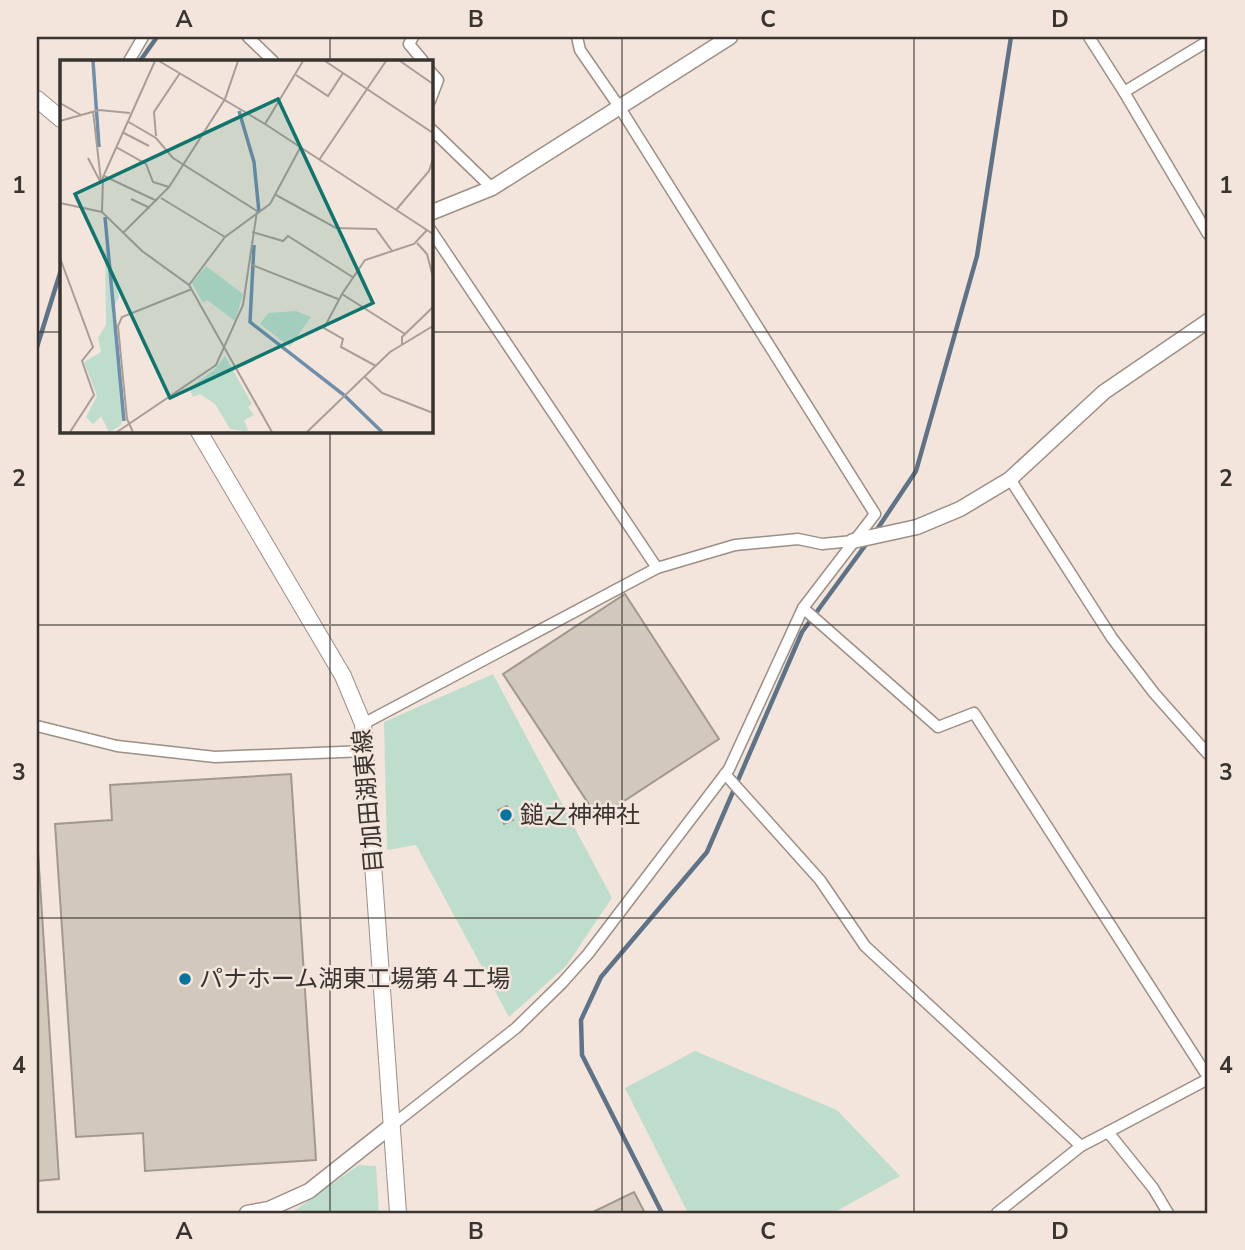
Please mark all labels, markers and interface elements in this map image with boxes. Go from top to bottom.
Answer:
text: A [175,4,193,35]
text: B [468,4,484,35]
text: C [760,4,776,35]
text: D [1051,4,1069,35]
inset map [60,60,432,432]
text: 1 [12,170,26,201]
text: 1 [1219,170,1233,201]
text: 2 [12,463,26,494]
text: 2 [1219,463,1233,494]
street label: 目加田湖東線 [346,728,390,874]
text: 3 [12,757,26,788]
text: 3 [1219,757,1233,788]
place label: 鎚之神神社 [520,799,640,831]
marker: 鎚之神神社 [498,807,514,823]
place label: パナホーム湖東工場第４工場 [199,963,510,995]
marker: パナホーム湖東工場第４工場 [177,971,193,987]
text: 4 [12,1050,26,1081]
text: 4 [1219,1050,1233,1081]
text: A [175,1216,193,1247]
text: B [468,1216,484,1247]
text: C [760,1216,776,1247]
text: D [1051,1216,1069,1247]

